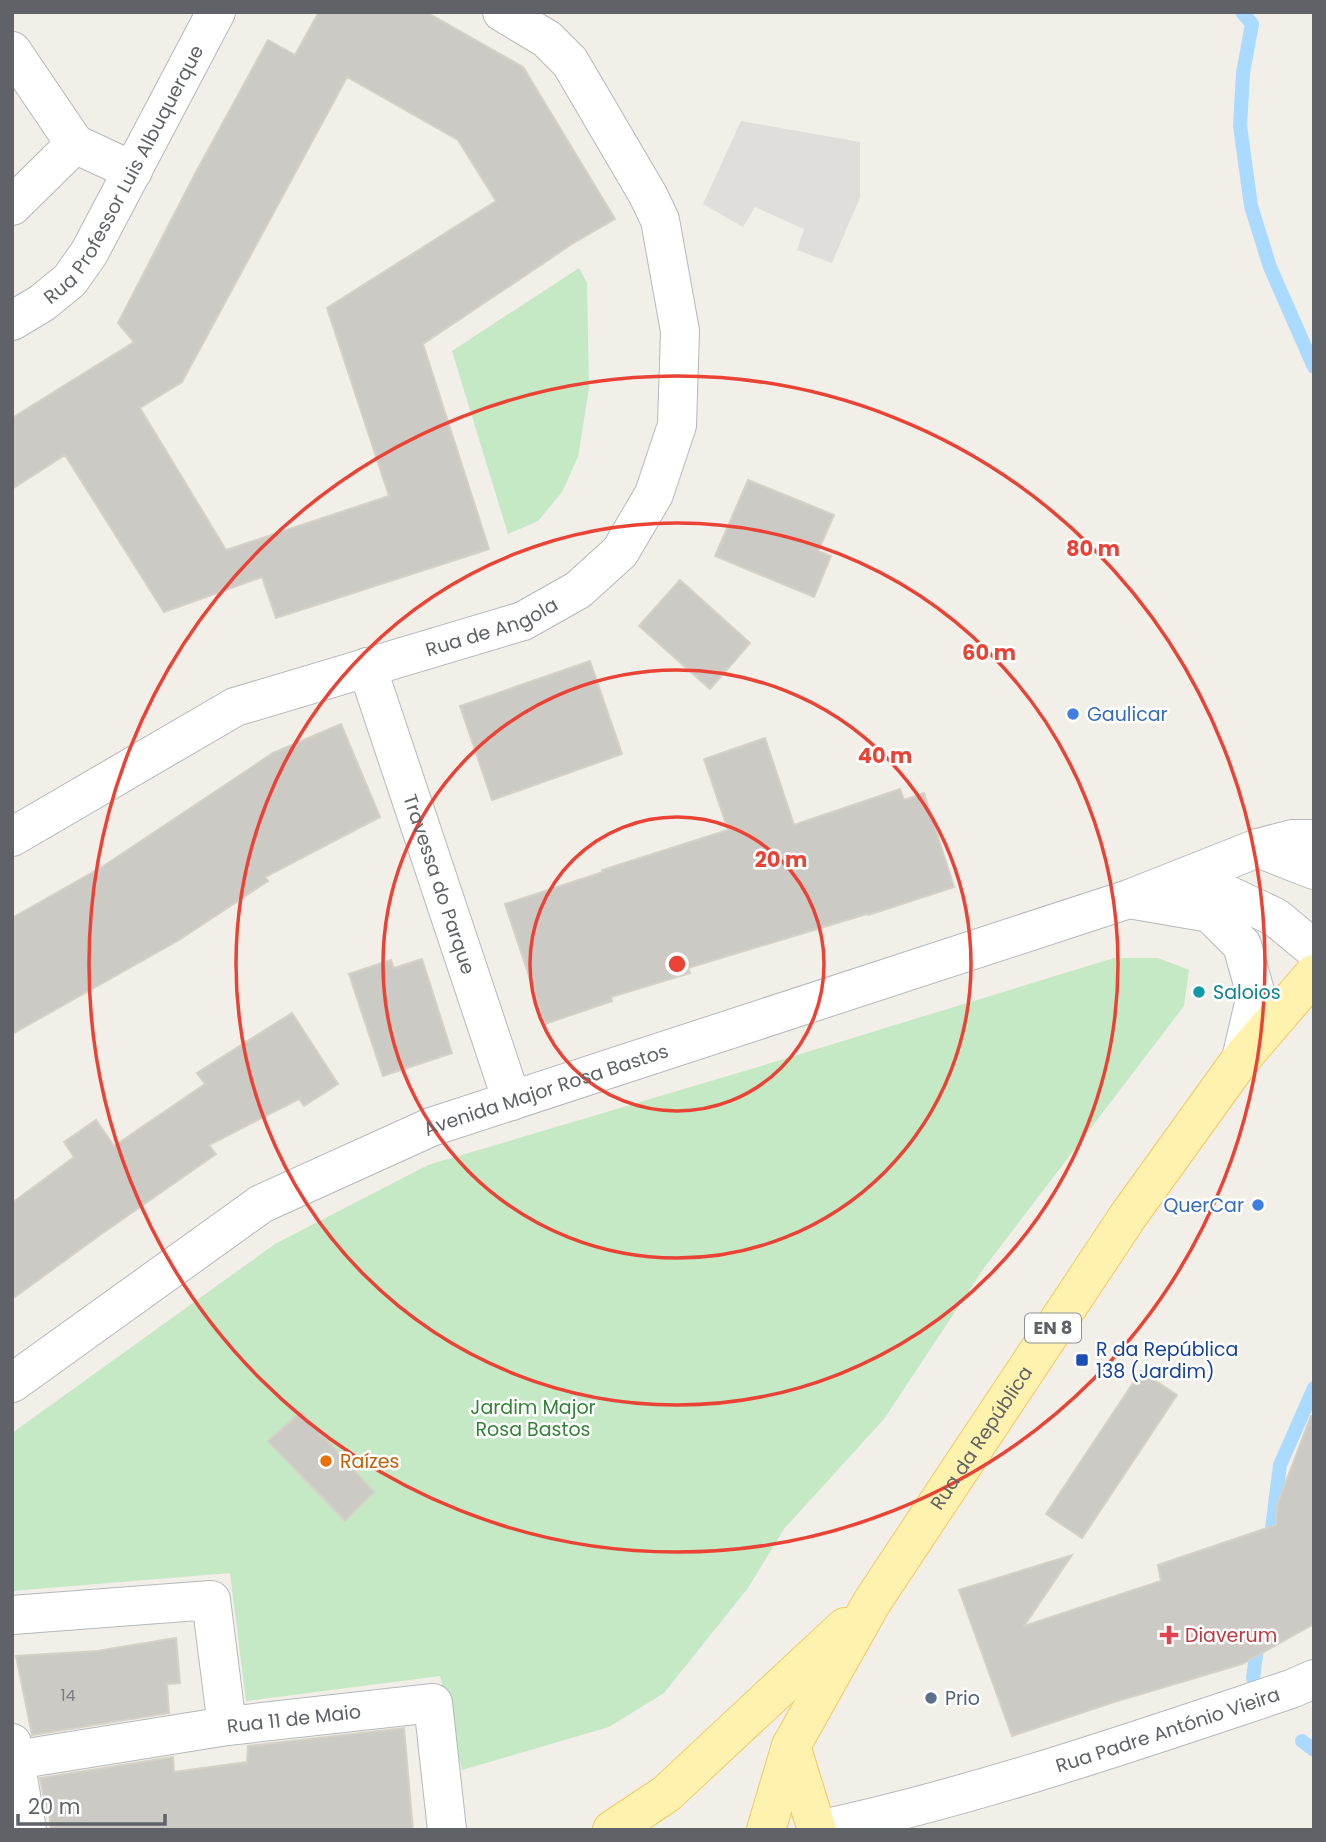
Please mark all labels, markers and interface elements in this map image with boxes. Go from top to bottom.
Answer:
street label: Rua Professor Luis Albuquerque [38,40,210,310]
text: 80 m [1066,534,1120,563]
street label: Rua de Angola [422,591,563,663]
text: 60 m [962,638,1016,667]
place label: Gaulicar [1087,701,1168,728]
marker: Gaulicar [1065,706,1081,722]
text: 40 m [858,741,912,770]
street label: Travessa do Parque [396,791,482,978]
text: 20 m [755,845,807,874]
centre of rings [665,952,689,976]
place label: Saloios [1213,979,1281,1006]
marker: Saloios [1191,984,1207,1000]
street label: Avenida Major Rosa Bastos [419,1037,672,1143]
place label: QuerCar [1163,1192,1244,1219]
marker: QuerCar [1250,1197,1266,1213]
road number: EN 8 [1025,1314,1081,1343]
place label: R da República 138 (Jardim) [1096,1336,1238,1385]
marker: R da República 138 (Jardim) [1074,1352,1090,1368]
street label: Rua da República [924,1361,1039,1515]
park label: Jardim Major Rosa Bastos [470,1394,596,1443]
place label: Raízes [340,1448,399,1475]
marker: Raízes [318,1453,334,1469]
place label: Diaverum [1185,1622,1277,1649]
marker: Diaverum [1159,1625,1179,1645]
street label: Rua Padre António Vieira [1052,1681,1284,1779]
house number: 14 [60,1684,76,1707]
place label: Prio [945,1685,980,1712]
marker: Prio [923,1690,939,1706]
street label: Rua 11 de Maio [225,1698,362,1740]
scale bar [18,1783,164,1827]
text: 20 m [28,1792,81,1821]

